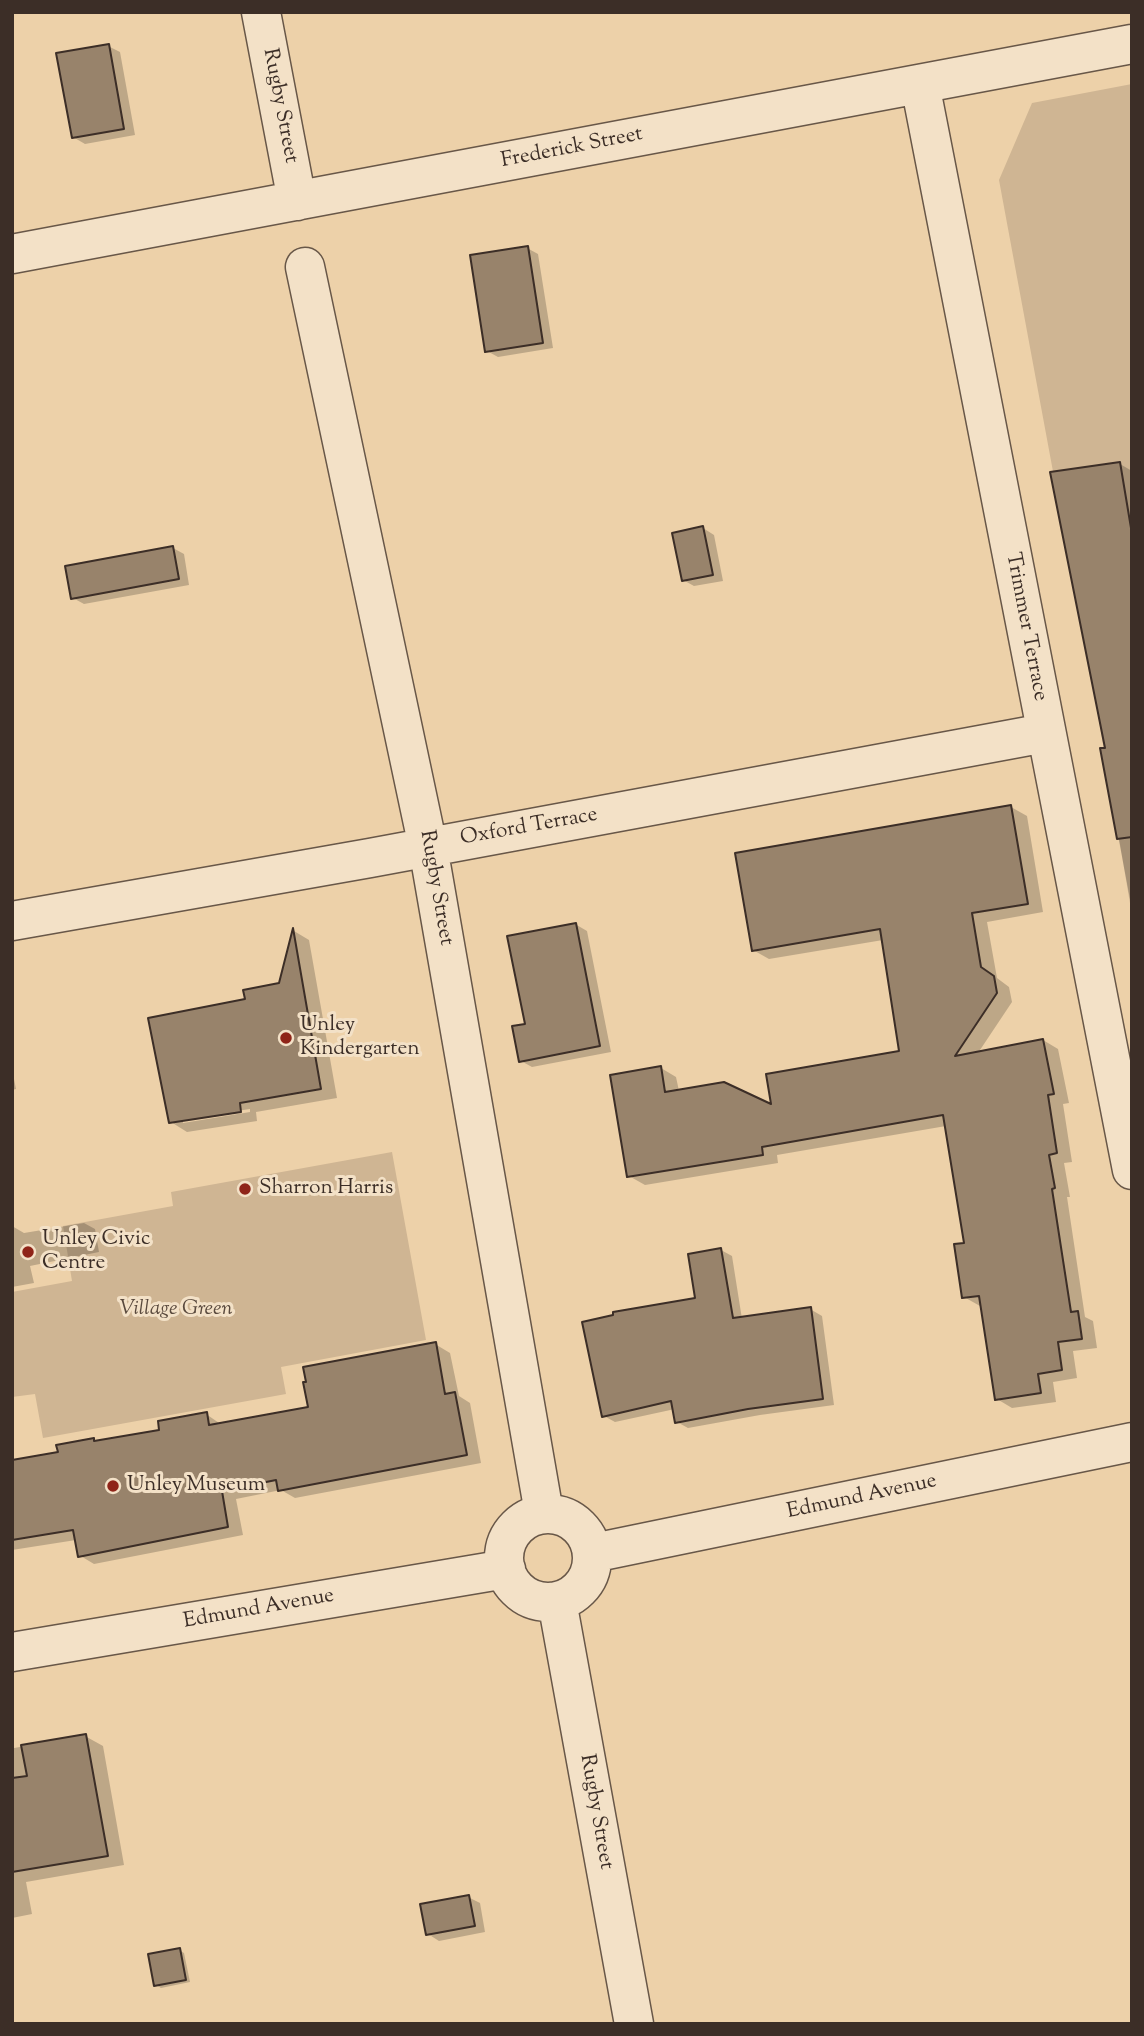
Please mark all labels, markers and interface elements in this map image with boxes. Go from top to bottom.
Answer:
street label: Rugby Street [256,46,302,166]
street label: Frederick Street [499,123,645,175]
street label: Trimmer Terrace [998,551,1052,703]
street label: Oxford Terrace [458,804,600,852]
street label: Rugby Street [412,828,458,948]
place label: Unley Kindergarten [300,1013,420,1063]
marker: Unley Kindergarten [278,1030,294,1046]
place label: Sharron Harris [259,1176,393,1202]
marker: Sharron Harris [237,1181,253,1197]
place label: Unley Civic Centre [42,1227,150,1277]
marker: Unley Civic Centre [20,1244,36,1260]
park label: Village Green [120,1297,232,1323]
street label: Edmund Avenue [785,1470,939,1526]
place label: Unley Museum [127,1473,265,1499]
marker: Unley Museum [105,1478,121,1494]
street label: Edmund Avenue [182,1584,336,1636]
street label: Rugby Street [572,1752,618,1872]

